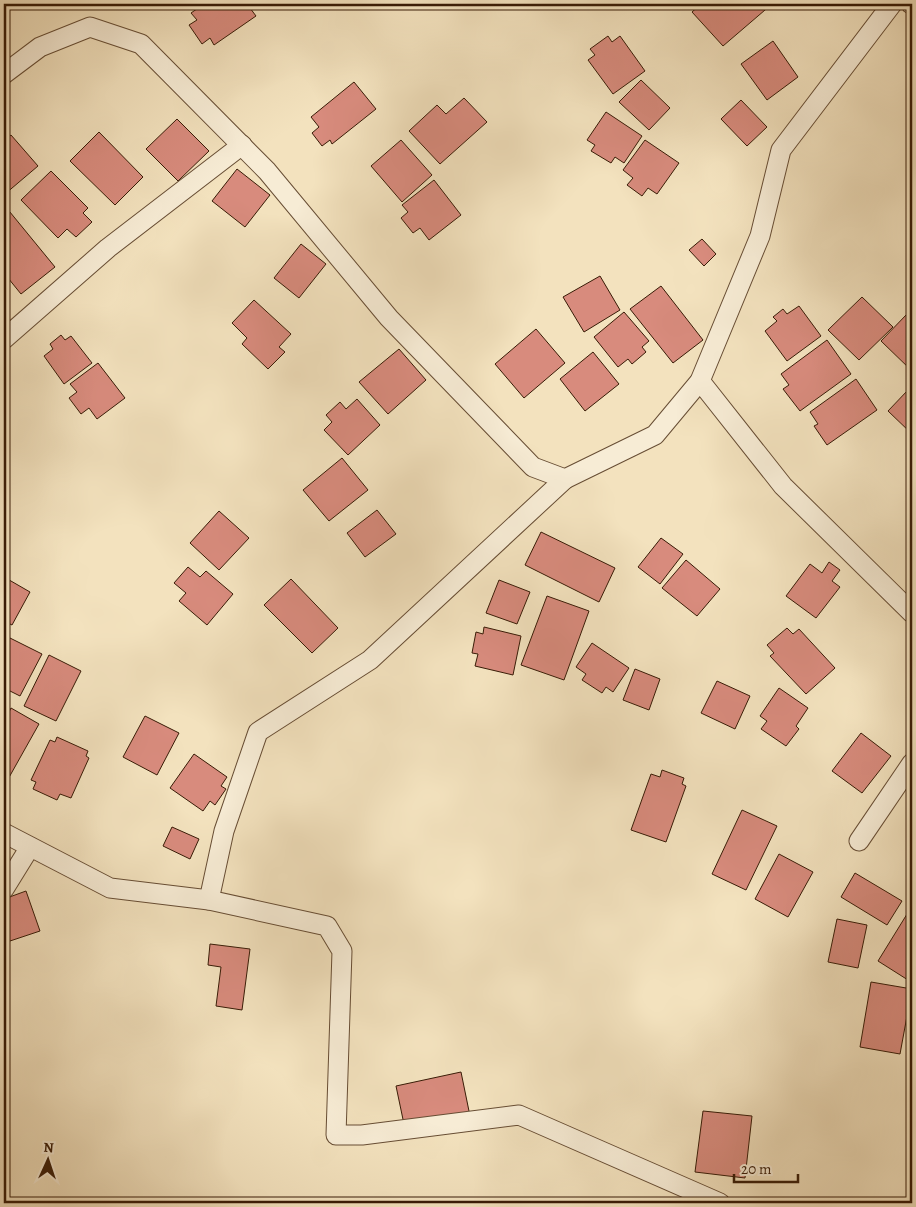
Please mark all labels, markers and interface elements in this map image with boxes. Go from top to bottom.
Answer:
north arrow [22,1134,72,1184]
text: N [43,1138,54,1157]
scale bar [734,1152,797,1184]
text: 20 m [741,1159,772,1179]

